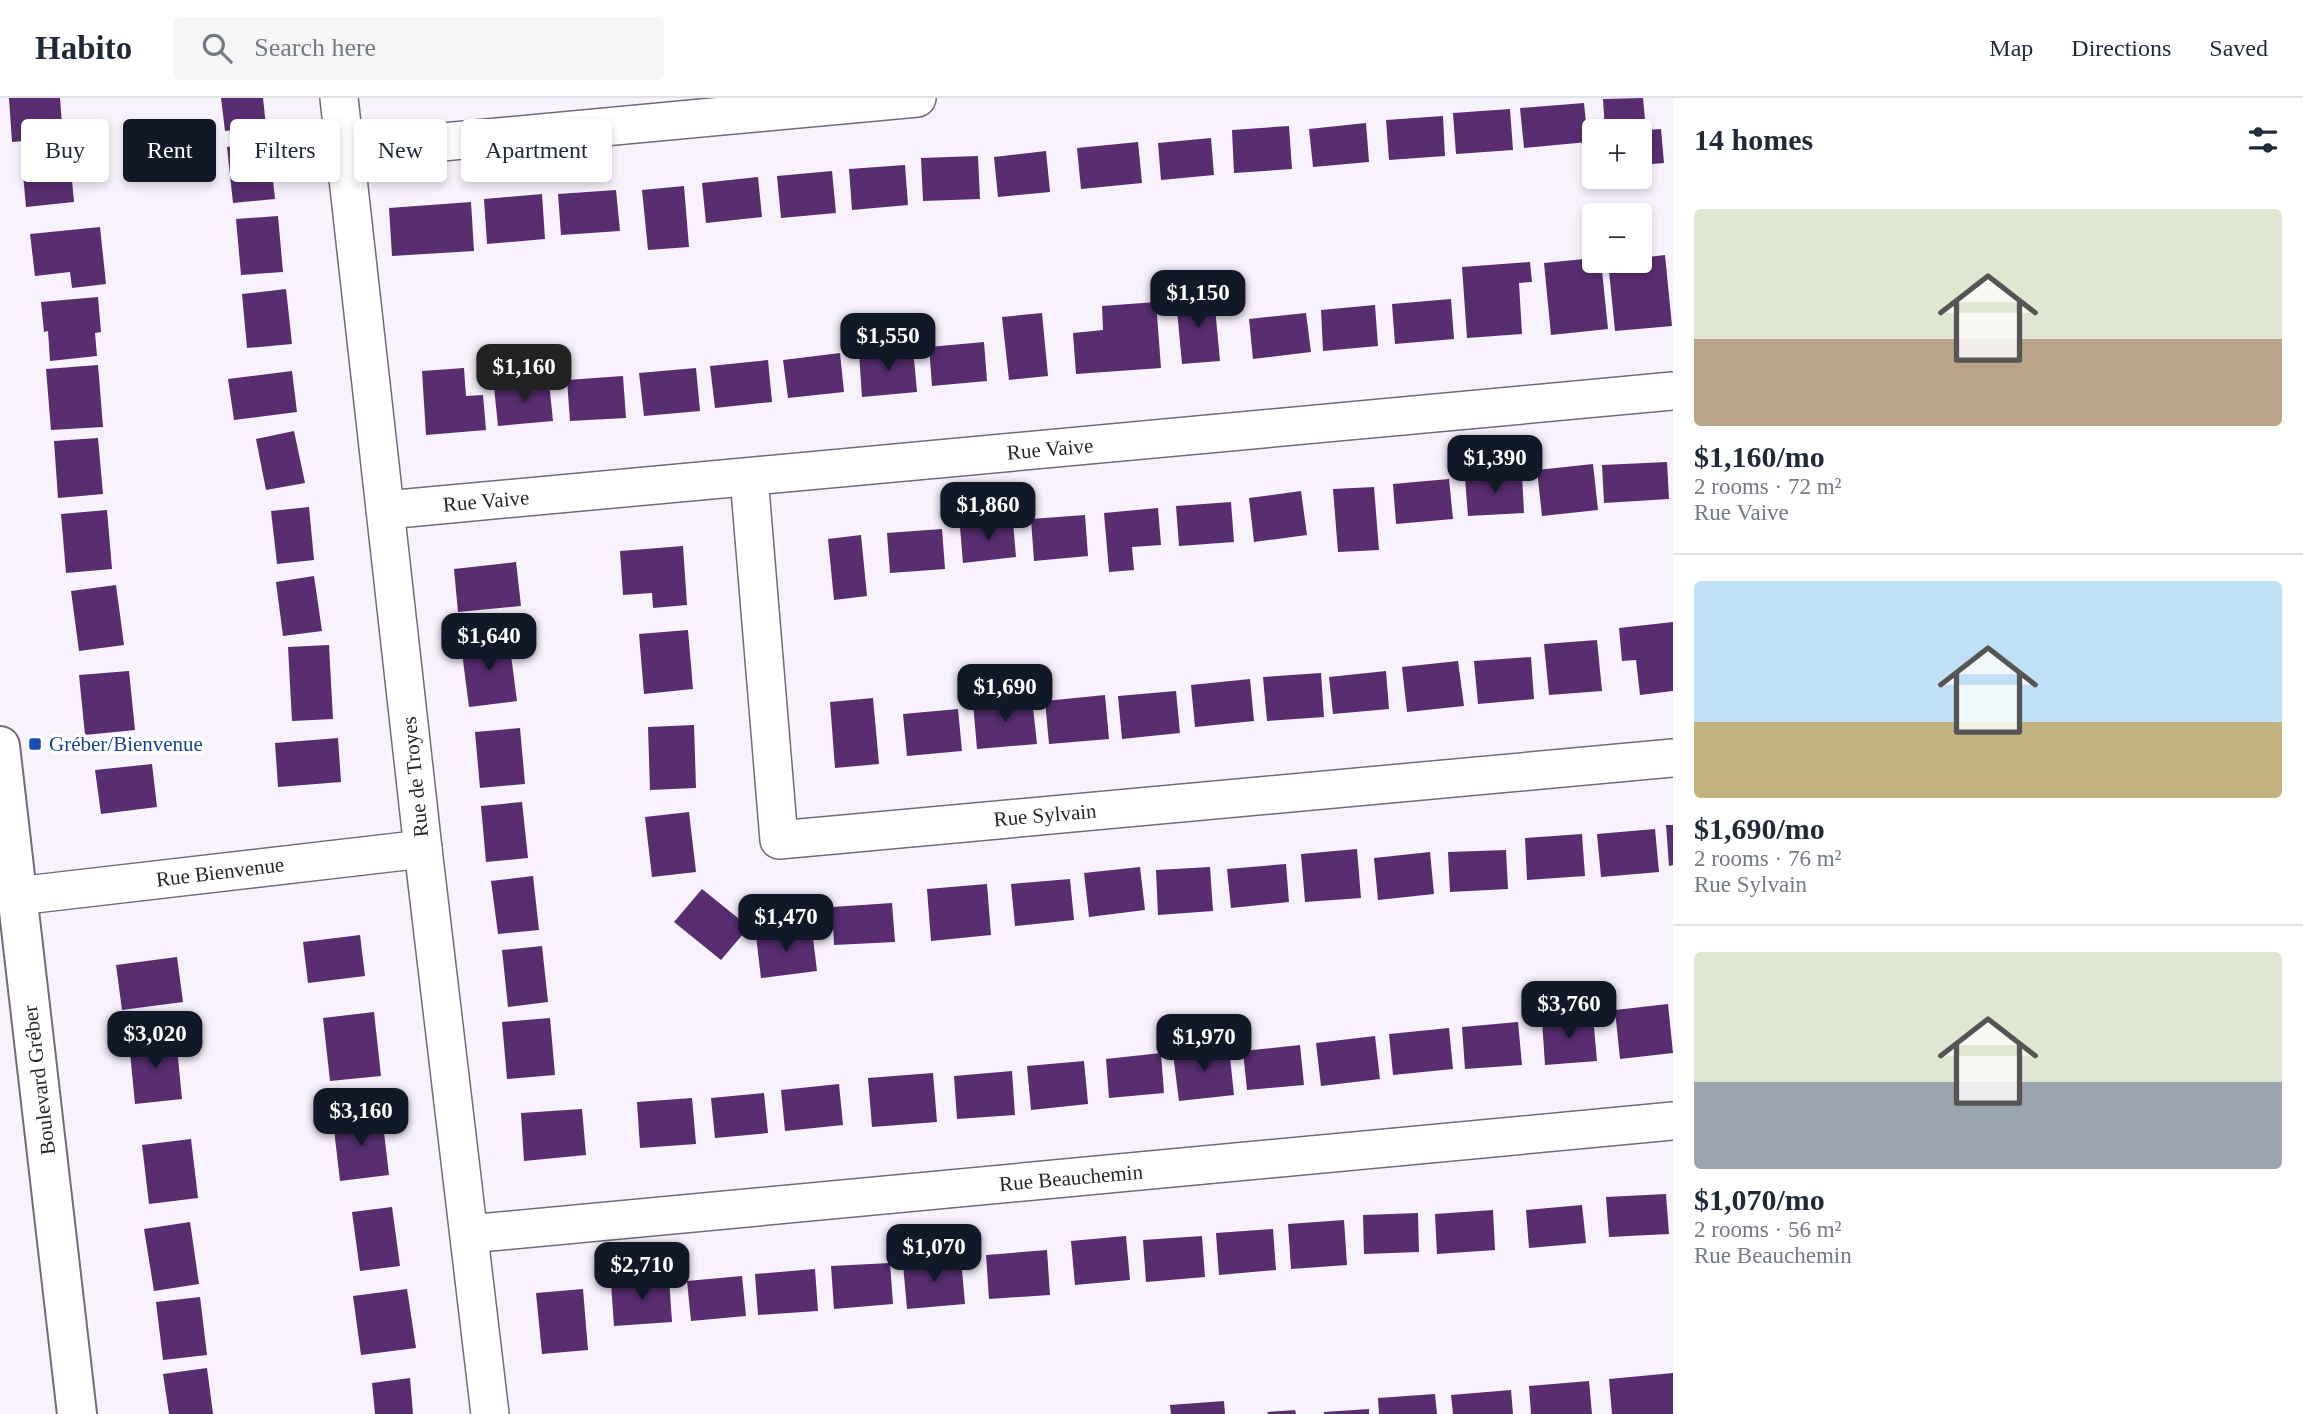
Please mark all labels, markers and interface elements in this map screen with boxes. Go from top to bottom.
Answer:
search box [174,17,664,80]
icon: search [198,29,236,67]
text: Habito [35,30,132,66]
text: Search here [254,33,376,62]
text: Map [1989,35,2033,61]
text: Directions [2071,35,2171,61]
text: Saved [2209,35,2268,61]
chip: Buy [21,119,109,182]
chip: Rent [123,119,216,182]
chip: Filters [230,119,340,182]
chip: New [354,119,447,182]
chip: Apartment [461,119,612,182]
map controls [1582,119,1652,273]
button: + [1582,119,1652,189]
icon: filters [2244,121,2282,159]
text: 14 homes [1694,123,1813,156]
button: − [1582,203,1652,273]
icon: home [1925,255,2051,381]
pin: $1,150 [1141,271,1255,330]
text: $1,150 [1166,280,1230,305]
pin: $1,550 [831,314,945,373]
text: $1,550 [856,323,920,348]
pin: $1,160 [467,344,581,404]
text: $1,160 [492,354,556,379]
street label: Rue Vaive [1006,433,1094,465]
pin: $1,390 [1438,436,1552,495]
text: $1,160/mo [1694,440,1825,473]
text: $1,390 [1463,445,1527,470]
text: 2 rooms · 72 m² [1694,474,1841,499]
pin: $1,860 [931,482,1045,542]
street label: Rue Vaive [442,485,530,517]
text: $1,860 [956,492,1020,517]
text: Rue Vaive [1694,500,1789,525]
pin: $1,640 [432,614,546,673]
text: $1,640 [457,623,521,648]
icon: home [1925,627,2051,753]
pin: $1,690 [948,664,1062,724]
text: $1,690 [973,674,1037,699]
street label: Rue de Troyes [397,715,433,839]
place label: Gréber/Bienvenue [49,732,203,756]
marker: Gréber/Bienvenue [27,736,43,752]
street label: Rue Sylvain [993,799,1098,831]
text: $1,690/mo [1694,812,1825,845]
text: 2 rooms · 76 m² [1694,846,1841,871]
street label: Rue Bienvenue [155,852,285,892]
text: Rue Sylvain [1694,872,1807,897]
pin: $1,470 [729,894,843,954]
text: $1,470 [754,904,818,929]
pin: $3,760 [1512,982,1626,1041]
text: $3,760 [1537,991,1601,1016]
icon: home [1925,998,2051,1124]
street label: Boulevard Gréber [18,1004,60,1156]
pin: $3,020 [98,1012,212,1071]
pin: $1,970 [1147,1014,1261,1074]
text: $3,020 [123,1021,187,1046]
text: $1,970 [1172,1024,1236,1049]
pin: $3,160 [304,1088,418,1148]
text: $3,160 [329,1098,393,1123]
street label: Rue Beauchemin [998,1160,1144,1196]
text: $1,070/mo [1694,1183,1825,1216]
text: 2 rooms · 56 m² [1694,1217,1841,1242]
pin: $1,070 [877,1224,991,1284]
text: $1,070 [902,1234,966,1259]
pin: $2,710 [585,1242,699,1302]
text: Rue Beauchemin [1694,1243,1852,1268]
text: $2,710 [610,1252,674,1277]

